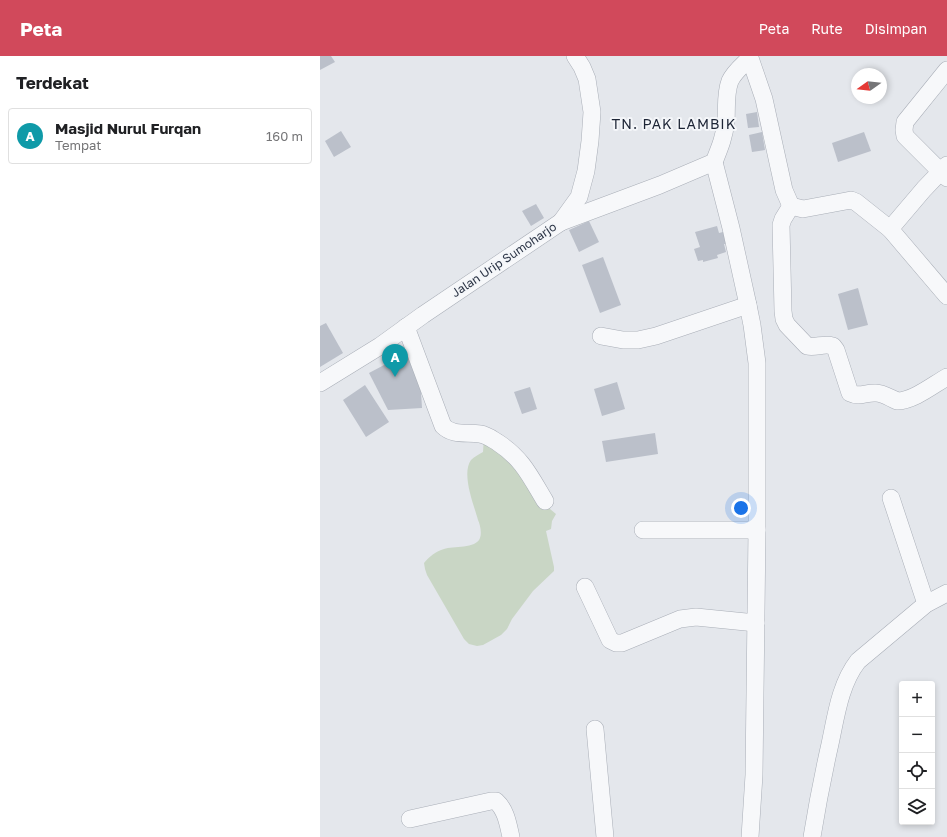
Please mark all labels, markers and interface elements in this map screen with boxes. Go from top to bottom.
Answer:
text: Peta [20,17,62,40]
text: Peta [759,20,789,37]
text: Rute [811,20,843,37]
text: Disimpan [865,20,927,37]
north arrow [851,68,887,104]
text: Terdekat [16,72,89,93]
district label: TN. PAK LAMBIK [612,115,736,132]
text: Masjid Nurul Furqan [55,119,201,137]
text: A [25,128,35,144]
text: 160 m [266,128,303,144]
text: Tempat [55,137,101,153]
street label: Jalan Urip Sumoharjo [448,219,559,300]
pin: A [382,344,408,377]
your location [731,498,751,518]
map controls [899,681,935,825]
button: + [899,681,935,717]
button: − [899,717,935,753]
button: locate [899,753,935,789]
button: layers [899,789,935,825]

